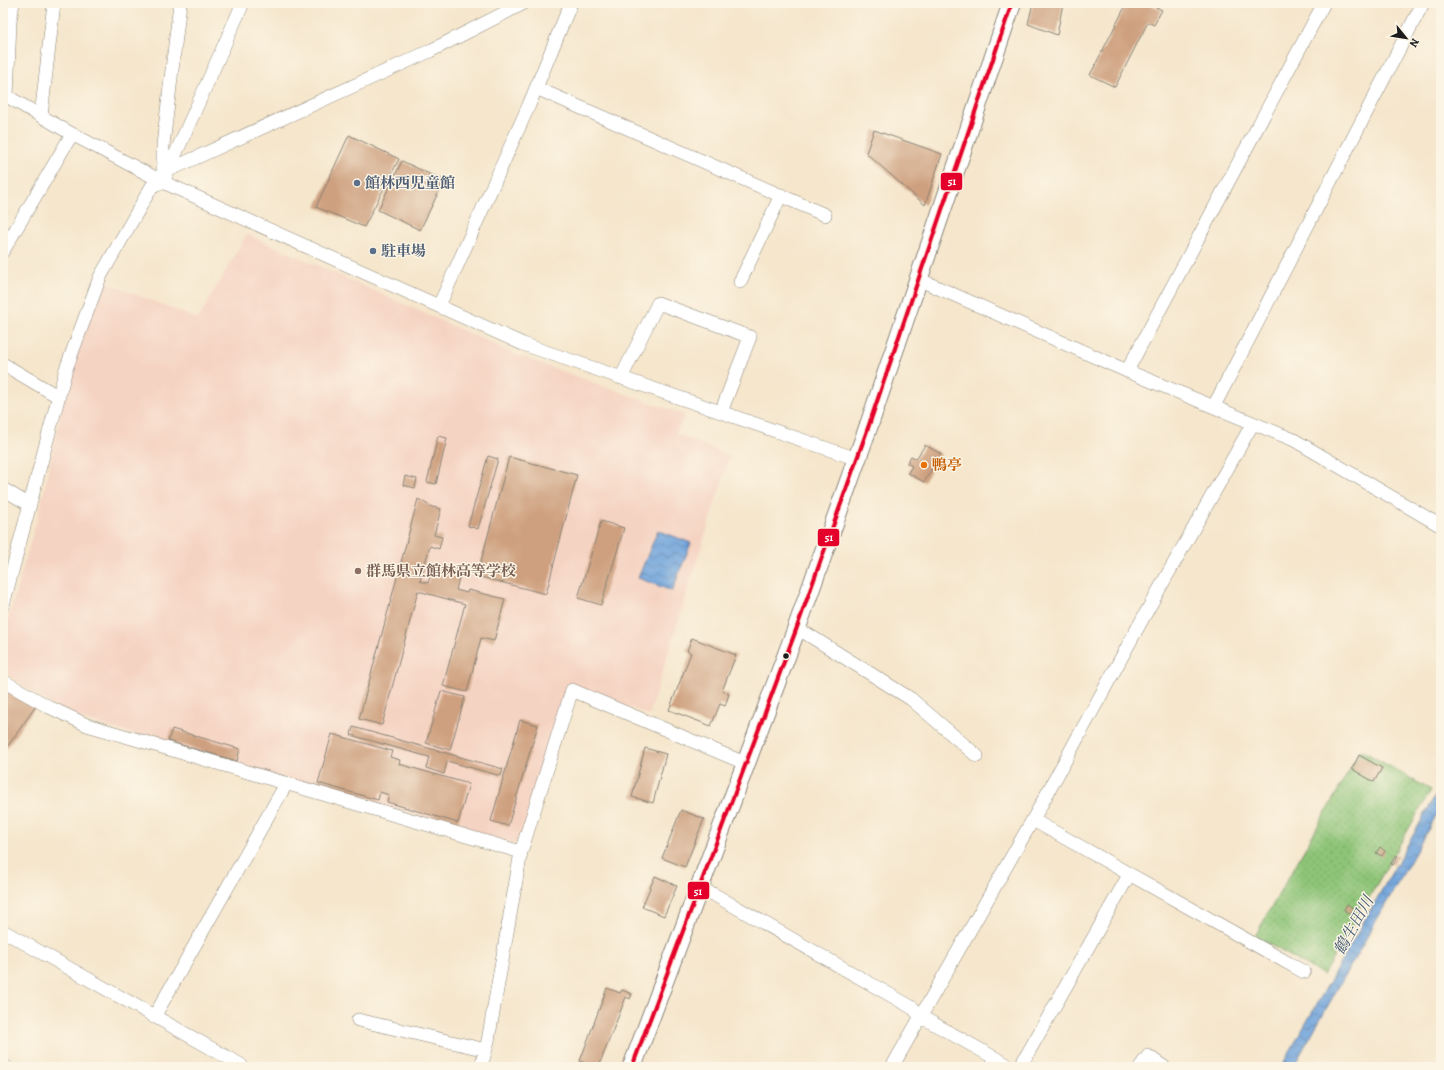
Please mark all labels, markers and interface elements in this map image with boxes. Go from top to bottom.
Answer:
north arrow [1386,18,1426,58]
text: N [1406,36,1423,50]
line badge: 51 [940,172,963,191]
place label: 館林西児童館 [365,173,455,193]
text: 51 [948,174,956,189]
marker: 館林西児童館 [352,178,362,188]
place label: 駐車場 [381,241,426,261]
marker: 駐車場 [368,246,378,256]
place label: 鴨亭 [932,455,962,475]
marker: 鴨亭 [919,460,929,470]
line badge: 51 [817,528,840,547]
text: 51 [825,530,833,545]
place label: 群馬県立館林高等学校 [366,561,516,581]
marker: 群馬県立館林高等学校 [353,566,363,576]
unlabelled marker [781,651,791,661]
line badge: 51 [687,881,710,900]
text: 51 [694,884,702,899]
water label: 鶴生田川 [1329,890,1380,959]

